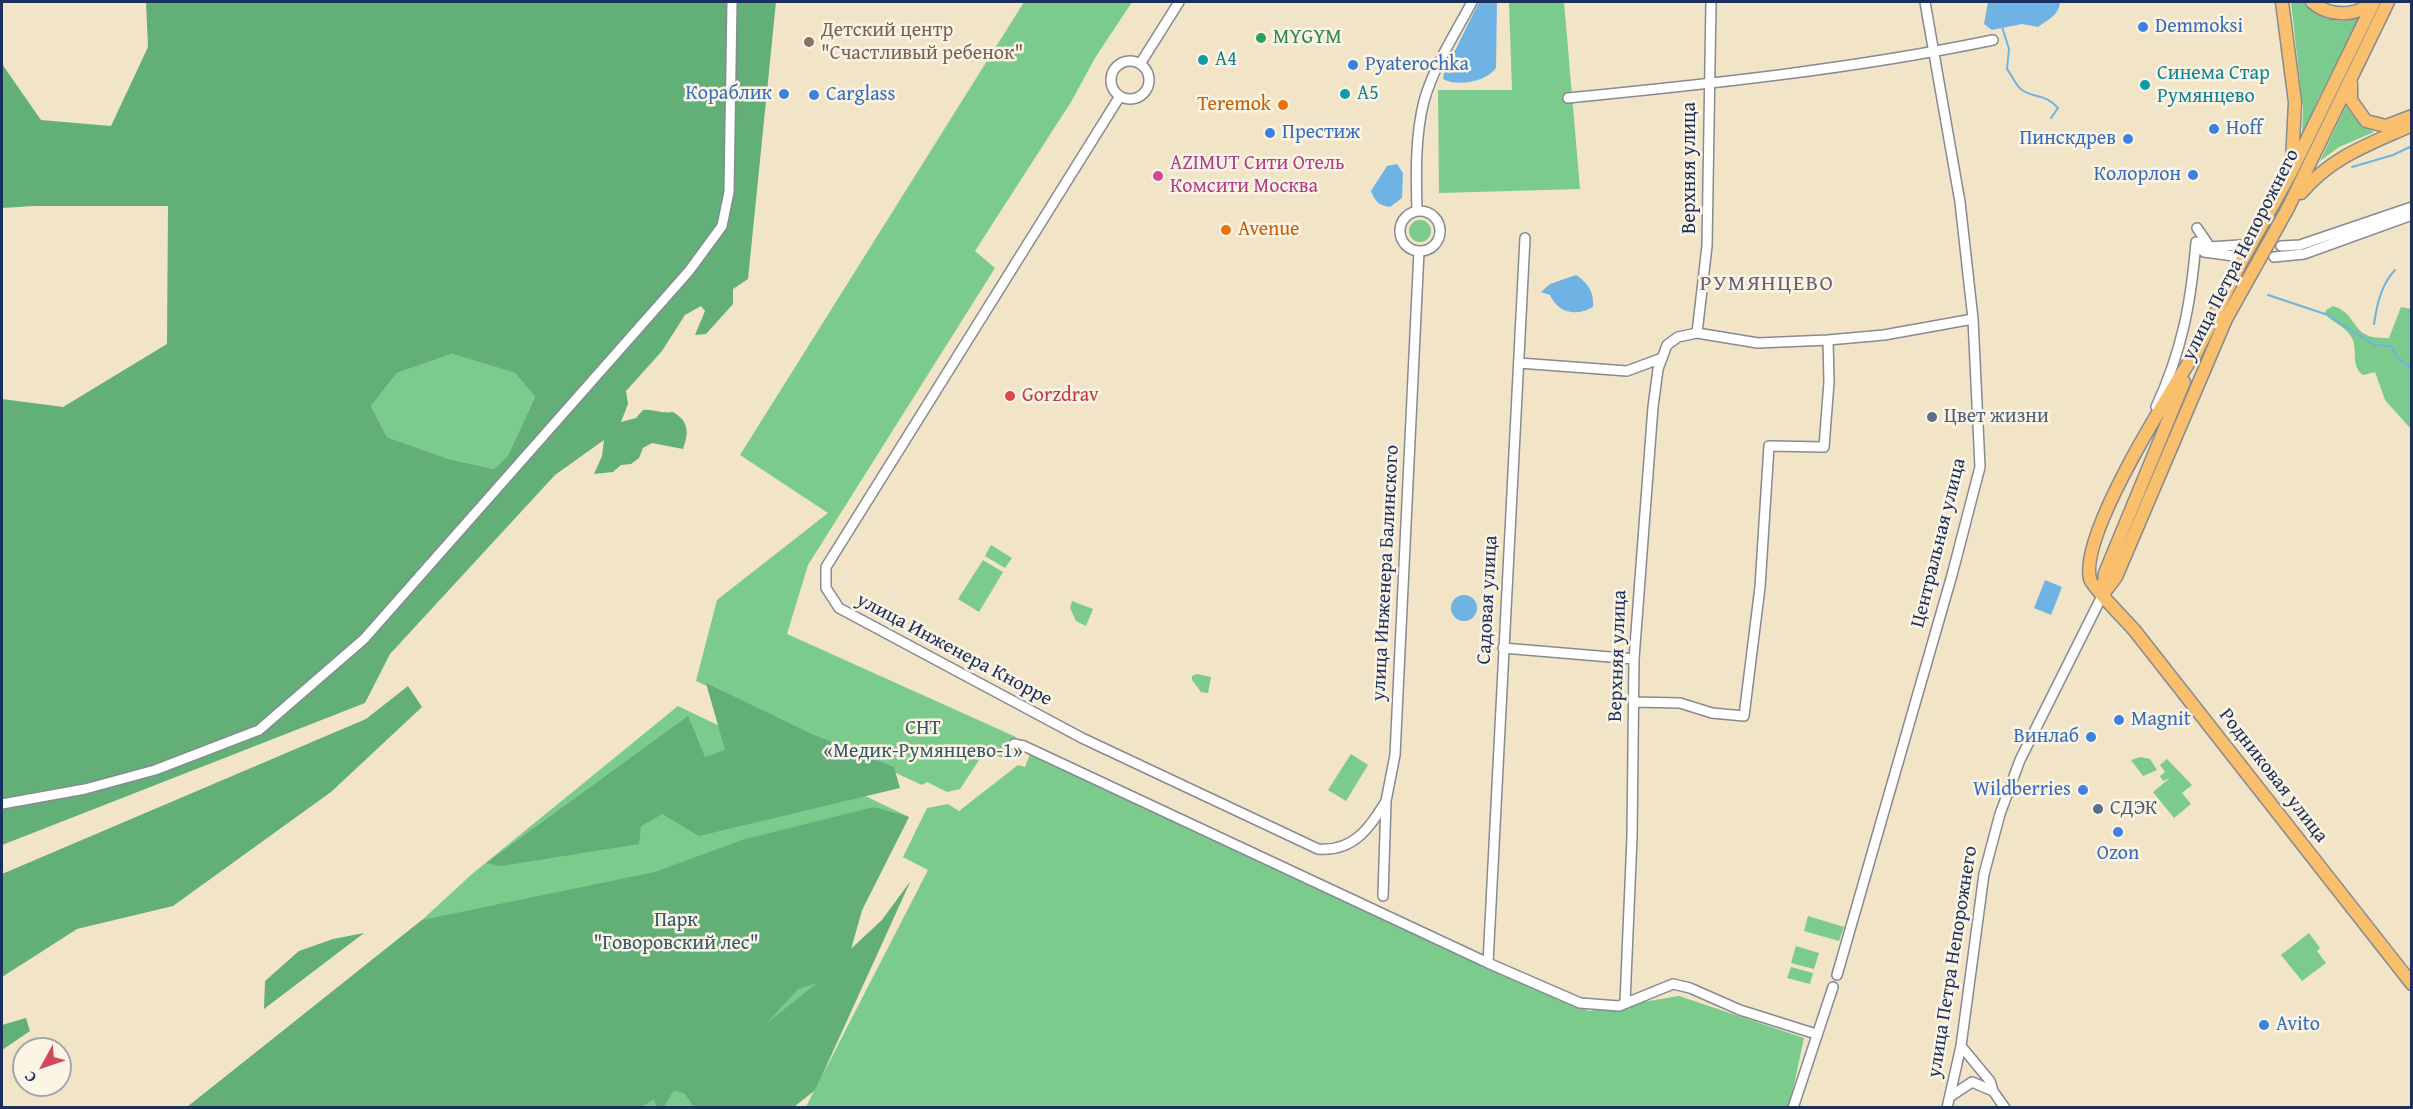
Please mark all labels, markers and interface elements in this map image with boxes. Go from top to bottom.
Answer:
place label: Demmoksi [2155,15,2243,39]
place label: Детский центр "Счастливый ребенок" [821,19,1023,66]
marker: Demmoksi [2136,20,2150,34]
place label: MYGYM [1273,26,1342,50]
marker: MYGYM [1254,31,1268,45]
marker: Детский центр "Счастливый ребенок" [802,35,816,49]
place label: А4 [1215,48,1237,72]
marker: А4 [1196,53,1210,67]
place label: Pyaterochka [1365,53,1469,77]
marker: Pyaterochka [1346,58,1360,72]
place label: Синема Стар Румянцево [2157,62,2270,109]
marker: Синема Стар Румянцево [2138,78,2152,92]
place label: Кораблик [686,82,772,106]
place label: А5 [1357,82,1379,106]
place label: Carglass [826,83,895,107]
marker: Кораблик [777,87,791,101]
marker: А5 [1338,87,1352,101]
marker: Carglass [807,88,821,102]
place label: Teremok [1197,93,1271,117]
marker: Teremok [1276,98,1290,112]
street label: Верхняя улица [1678,102,1702,234]
place label: Hoff [2226,117,2262,141]
place label: Престиж [1282,121,1360,145]
marker: Hoff [2207,122,2221,136]
marker: Престиж [1263,126,1277,140]
place label: Пинскдрев [2019,127,2116,151]
marker: Пинскдрев [2121,132,2135,146]
street label: улица Петра Непорожнего [2177,145,2305,365]
place label: AZIMUT Сити Отель Комсити Москва [1170,152,1344,199]
place label: Колорлон [2094,163,2181,187]
marker: Колорлон [2186,168,2200,182]
marker: AZIMUT Сити Отель Комсити Москва [1151,169,1165,183]
place label: Avenue [1238,218,1299,242]
marker: Avenue [1219,223,1233,237]
district label: РУМЯНЦЕВО [1700,271,1834,297]
place label: Gorzdrav [1022,384,1099,408]
marker: Gorzdrav [1003,389,1017,403]
place label: Цвет жизни [1944,405,2049,429]
marker: Цвет жизни [1925,410,1939,424]
street label: улица Инженера Балинского [1367,444,1405,702]
street label: Центральная улица [1906,456,1972,630]
street label: Садовая улица [1473,535,1503,665]
street label: улица Инженера Кнорре [852,588,1056,712]
street label: Верхняя улица [1604,590,1632,722]
street label: Родниковая улица [2213,704,2333,848]
place label: Magnit [2131,708,2191,732]
marker: Magnit [2112,713,2126,727]
park label: СНТ «Медик-Румянцево-1» [823,717,1023,764]
place label: Винлаб [2013,725,2079,749]
marker: Винлаб [2084,730,2098,744]
place label: Wildberries [1973,778,2071,802]
marker: Wildberries [2076,783,2090,797]
place label: СДЭК [2110,797,2157,821]
marker: СДЭК [2091,802,2105,816]
marker: Ozon [2111,825,2125,839]
place label: Ozon [2097,842,2139,866]
street label: улица Петра Непорожнего [1923,844,1983,1080]
park label: Парк "Говоровский лес" [594,909,758,956]
place label: Avito [2276,1013,2320,1037]
marker: Avito [2257,1018,2271,1032]
north arrow [12,1037,72,1097]
text: С [18,1066,42,1088]

